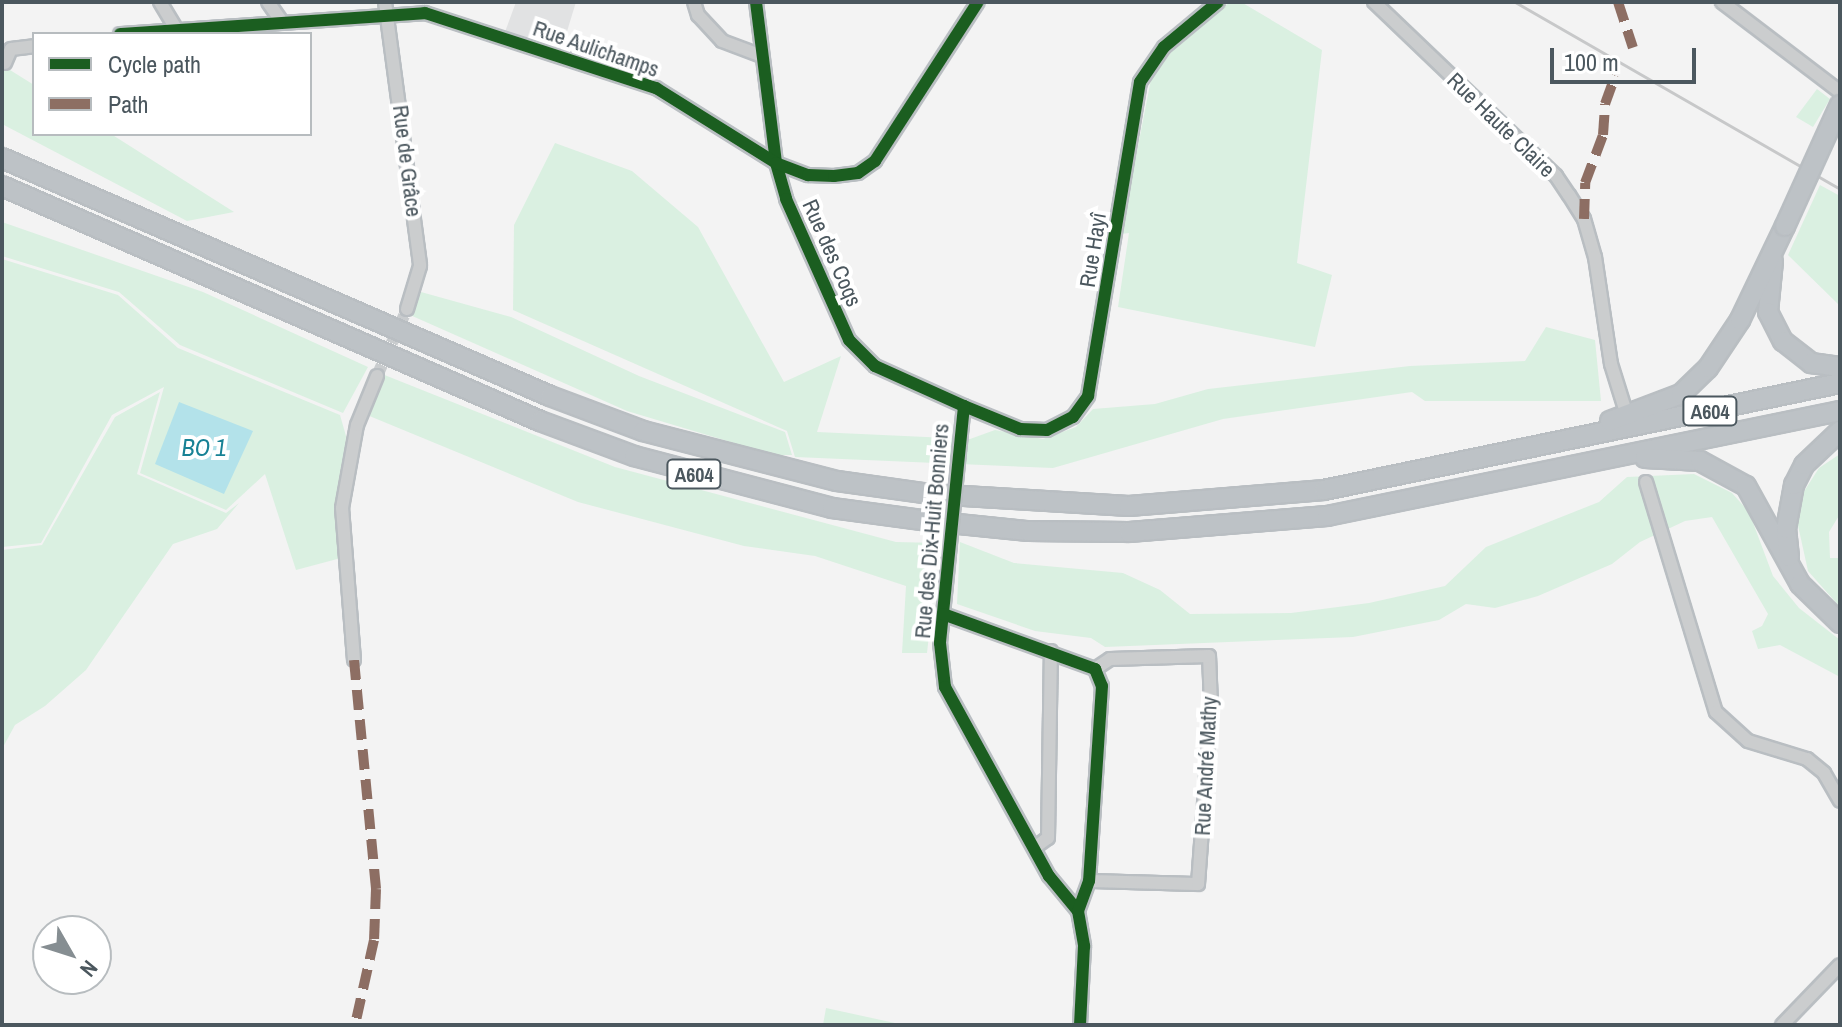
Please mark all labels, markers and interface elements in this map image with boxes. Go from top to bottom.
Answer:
street label: Rue Aulichamps [529,15,663,83]
legend [32,32,312,136]
scale bar [1554,32,1700,82]
text: 100 m [1564,46,1619,78]
text: Cycle path [108,48,201,80]
street label: Rue Haute Claire [1442,67,1560,183]
text: Path [108,88,149,120]
street label: Rue de Grâce [387,104,427,218]
street label: Rue des Coqs [797,195,867,311]
street label: Rue Hayî [1074,211,1112,289]
road number: A604 [1682,395,1738,427]
street label: Rue des Dix-Huit Bonniers [909,422,955,640]
water label: BO 1 [182,434,226,462]
road number: A604 [666,458,722,490]
street label: Rue André Mathy [1189,695,1223,837]
north arrow [32,915,112,995]
text: N [73,954,105,983]

